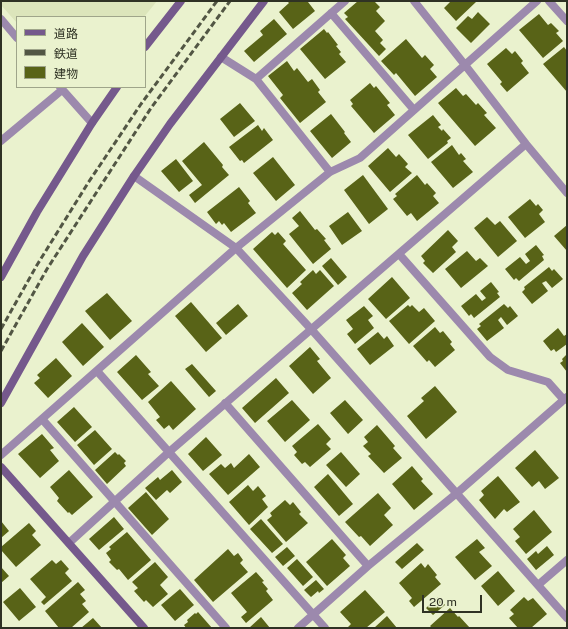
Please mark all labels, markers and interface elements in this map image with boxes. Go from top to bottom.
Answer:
legend [16,16,146,88]
text: 道路 [54,27,78,41]
text: 鉄道 [54,47,78,61]
text: 建物 [54,67,78,81]
scale bar [424,587,484,613]
text: 20 m [429,595,457,609]

